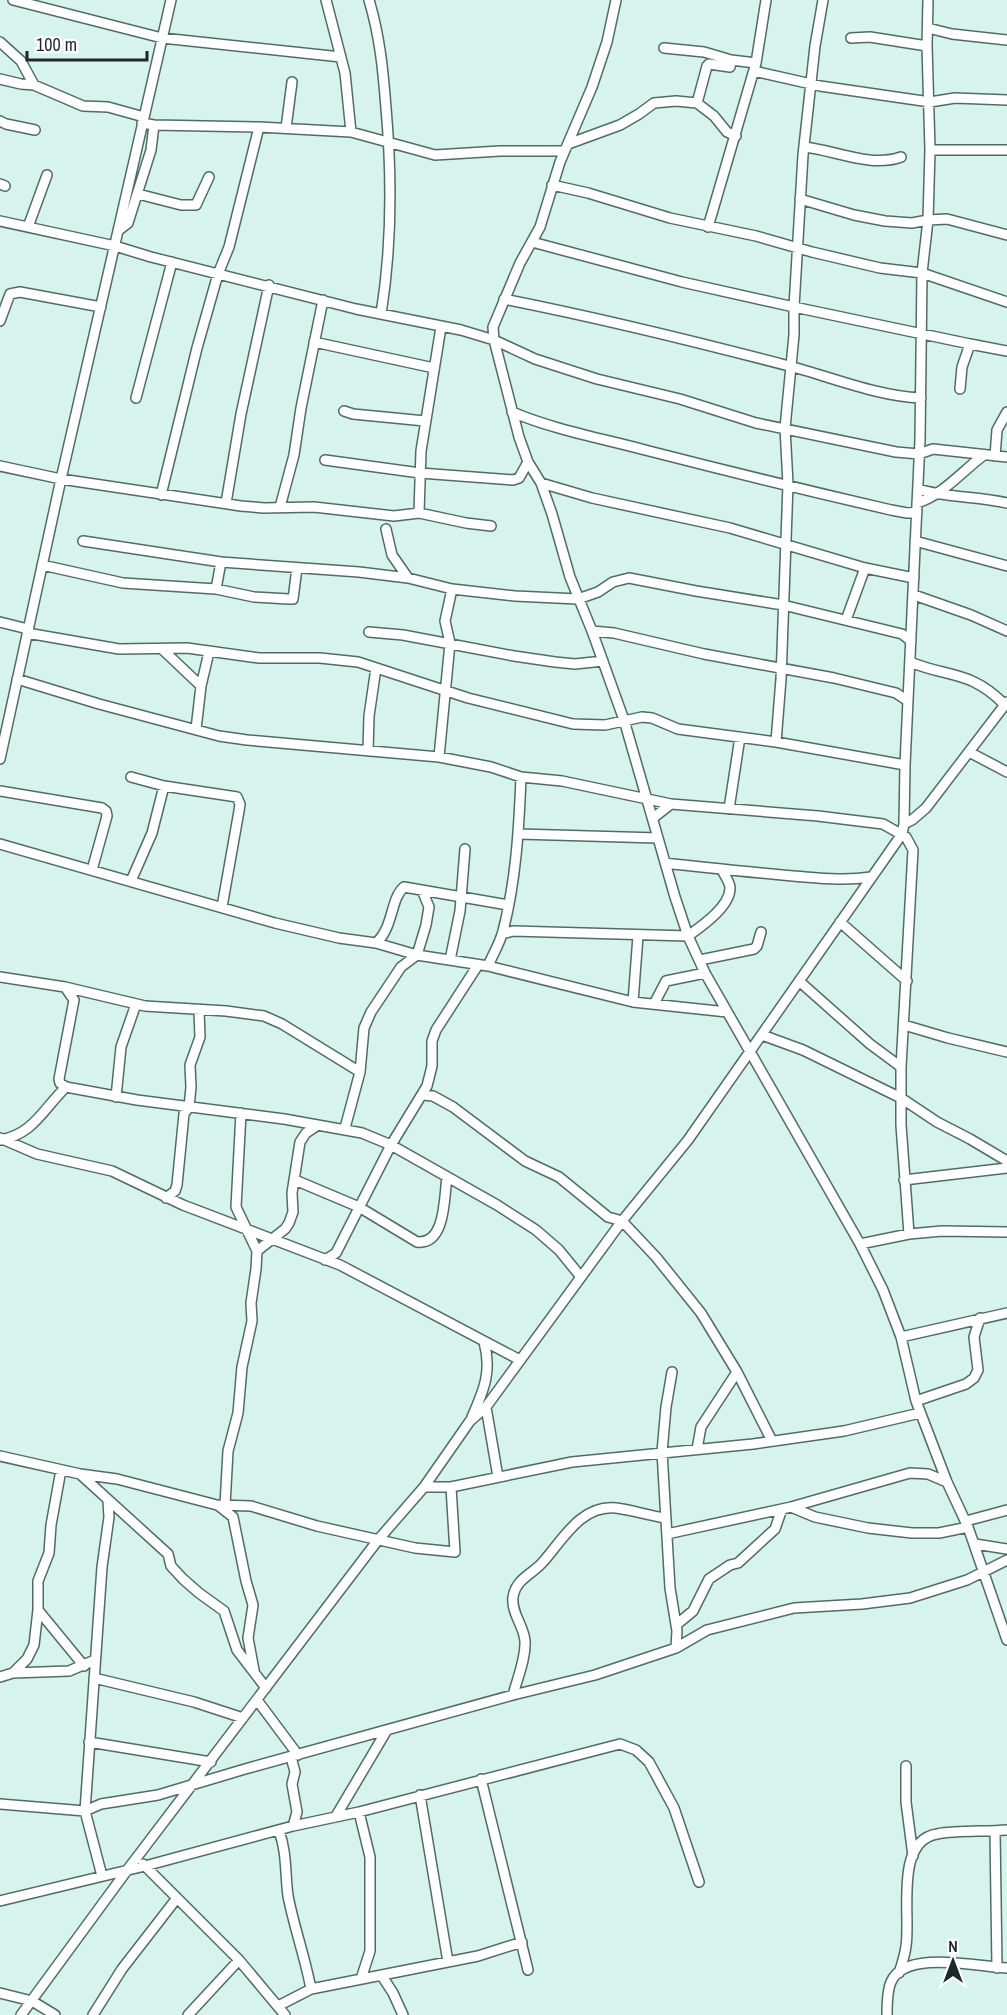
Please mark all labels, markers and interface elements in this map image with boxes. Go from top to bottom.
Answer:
scale bar [27,24,147,62]
text: 100 m [36,32,77,57]
north arrow [923,1931,983,1991]
text: N [948,1935,958,1957]

